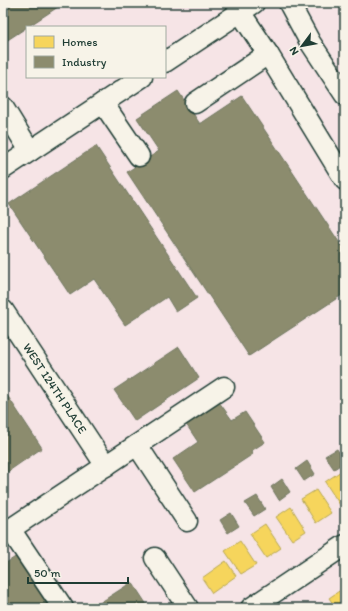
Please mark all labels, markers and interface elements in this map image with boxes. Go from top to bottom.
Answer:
legend [26,26,166,78]
north arrow [282,26,322,66]
text: Homes [62,35,98,49]
text: N [286,44,301,58]
text: Industry [62,55,107,69]
street label: WEST 124TH PLACE [20,341,90,436]
scale bar [28,559,128,585]
text: 50 m [34,566,60,580]

